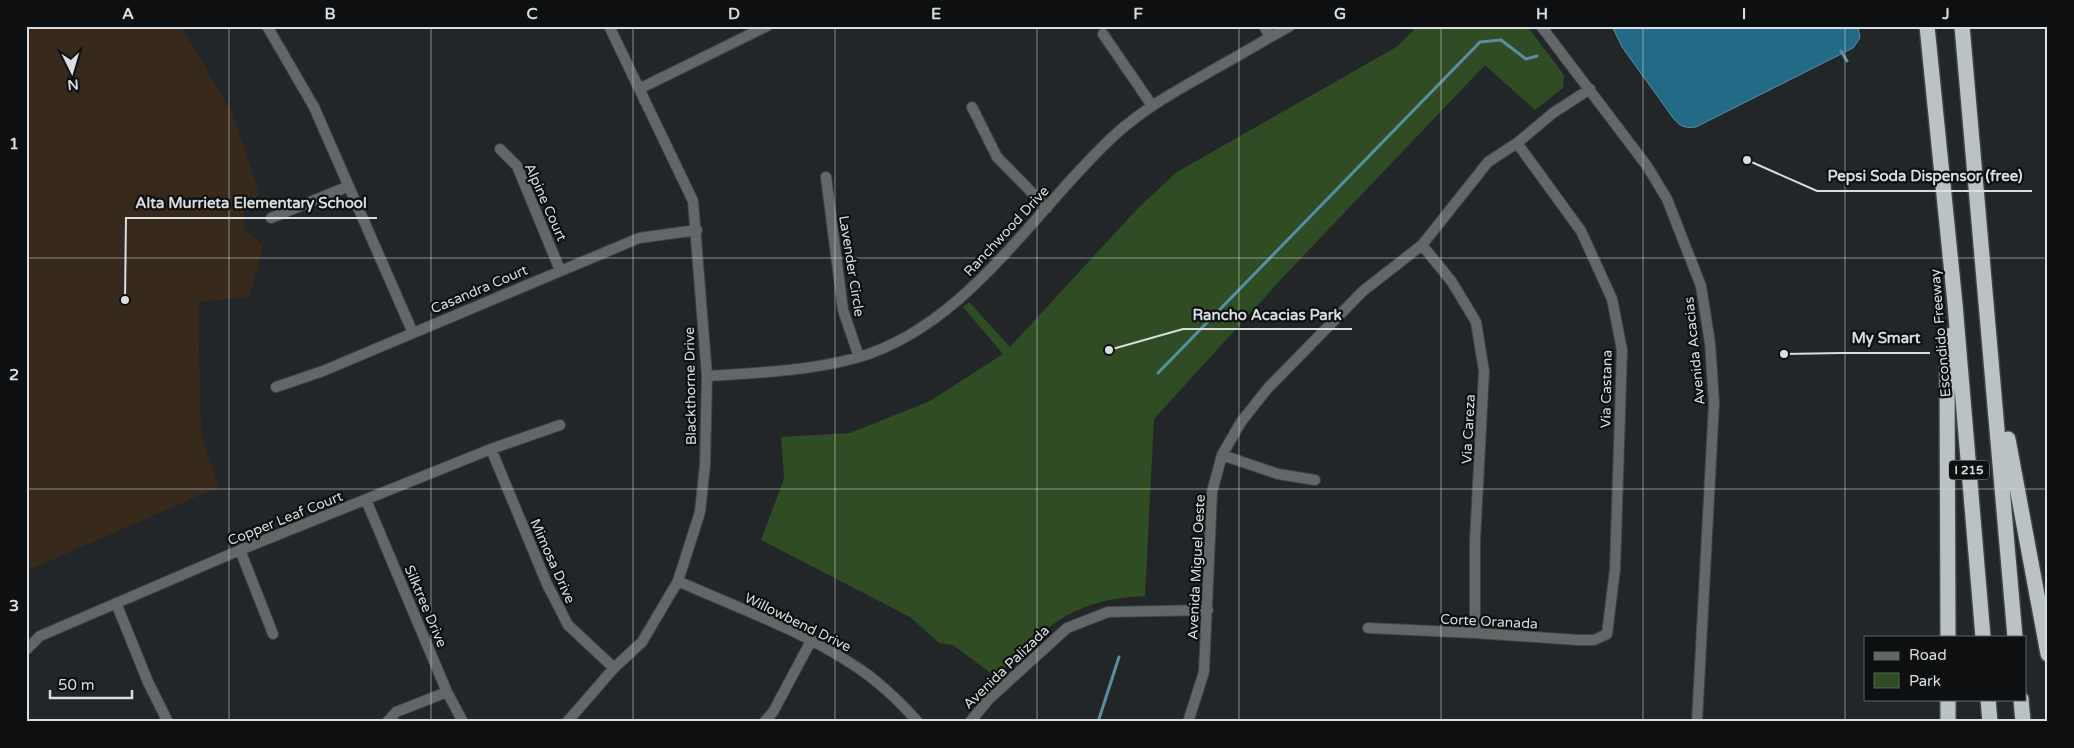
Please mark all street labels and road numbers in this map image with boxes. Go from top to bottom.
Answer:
street label: Alpine Court [521,161,571,244]
street label: Ranchwood Drive [960,183,1053,280]
street label: Lavender Circle [835,214,868,318]
street label: Casandra Court [428,261,531,318]
street label: Escondido Freeway [1926,268,1955,398]
street label: Avenida Acacias [1680,296,1709,406]
street label: Blackthorne Drive [681,327,700,445]
street label: Via Castana [1597,350,1616,428]
street label: Via Careza [1458,394,1479,464]
road number: I 215 [1949,460,1989,480]
street label: Copper Leaf Court [225,487,346,549]
street label: Avenida Miguel Oeste [1184,494,1209,640]
street label: Mimosa Drive [526,516,579,606]
street label: Silktree Drive [401,563,451,650]
street label: Willowbend Drive [742,589,854,656]
street label: Corte Oranada [1440,610,1538,633]
street label: Avenida Palizada [960,622,1053,713]

